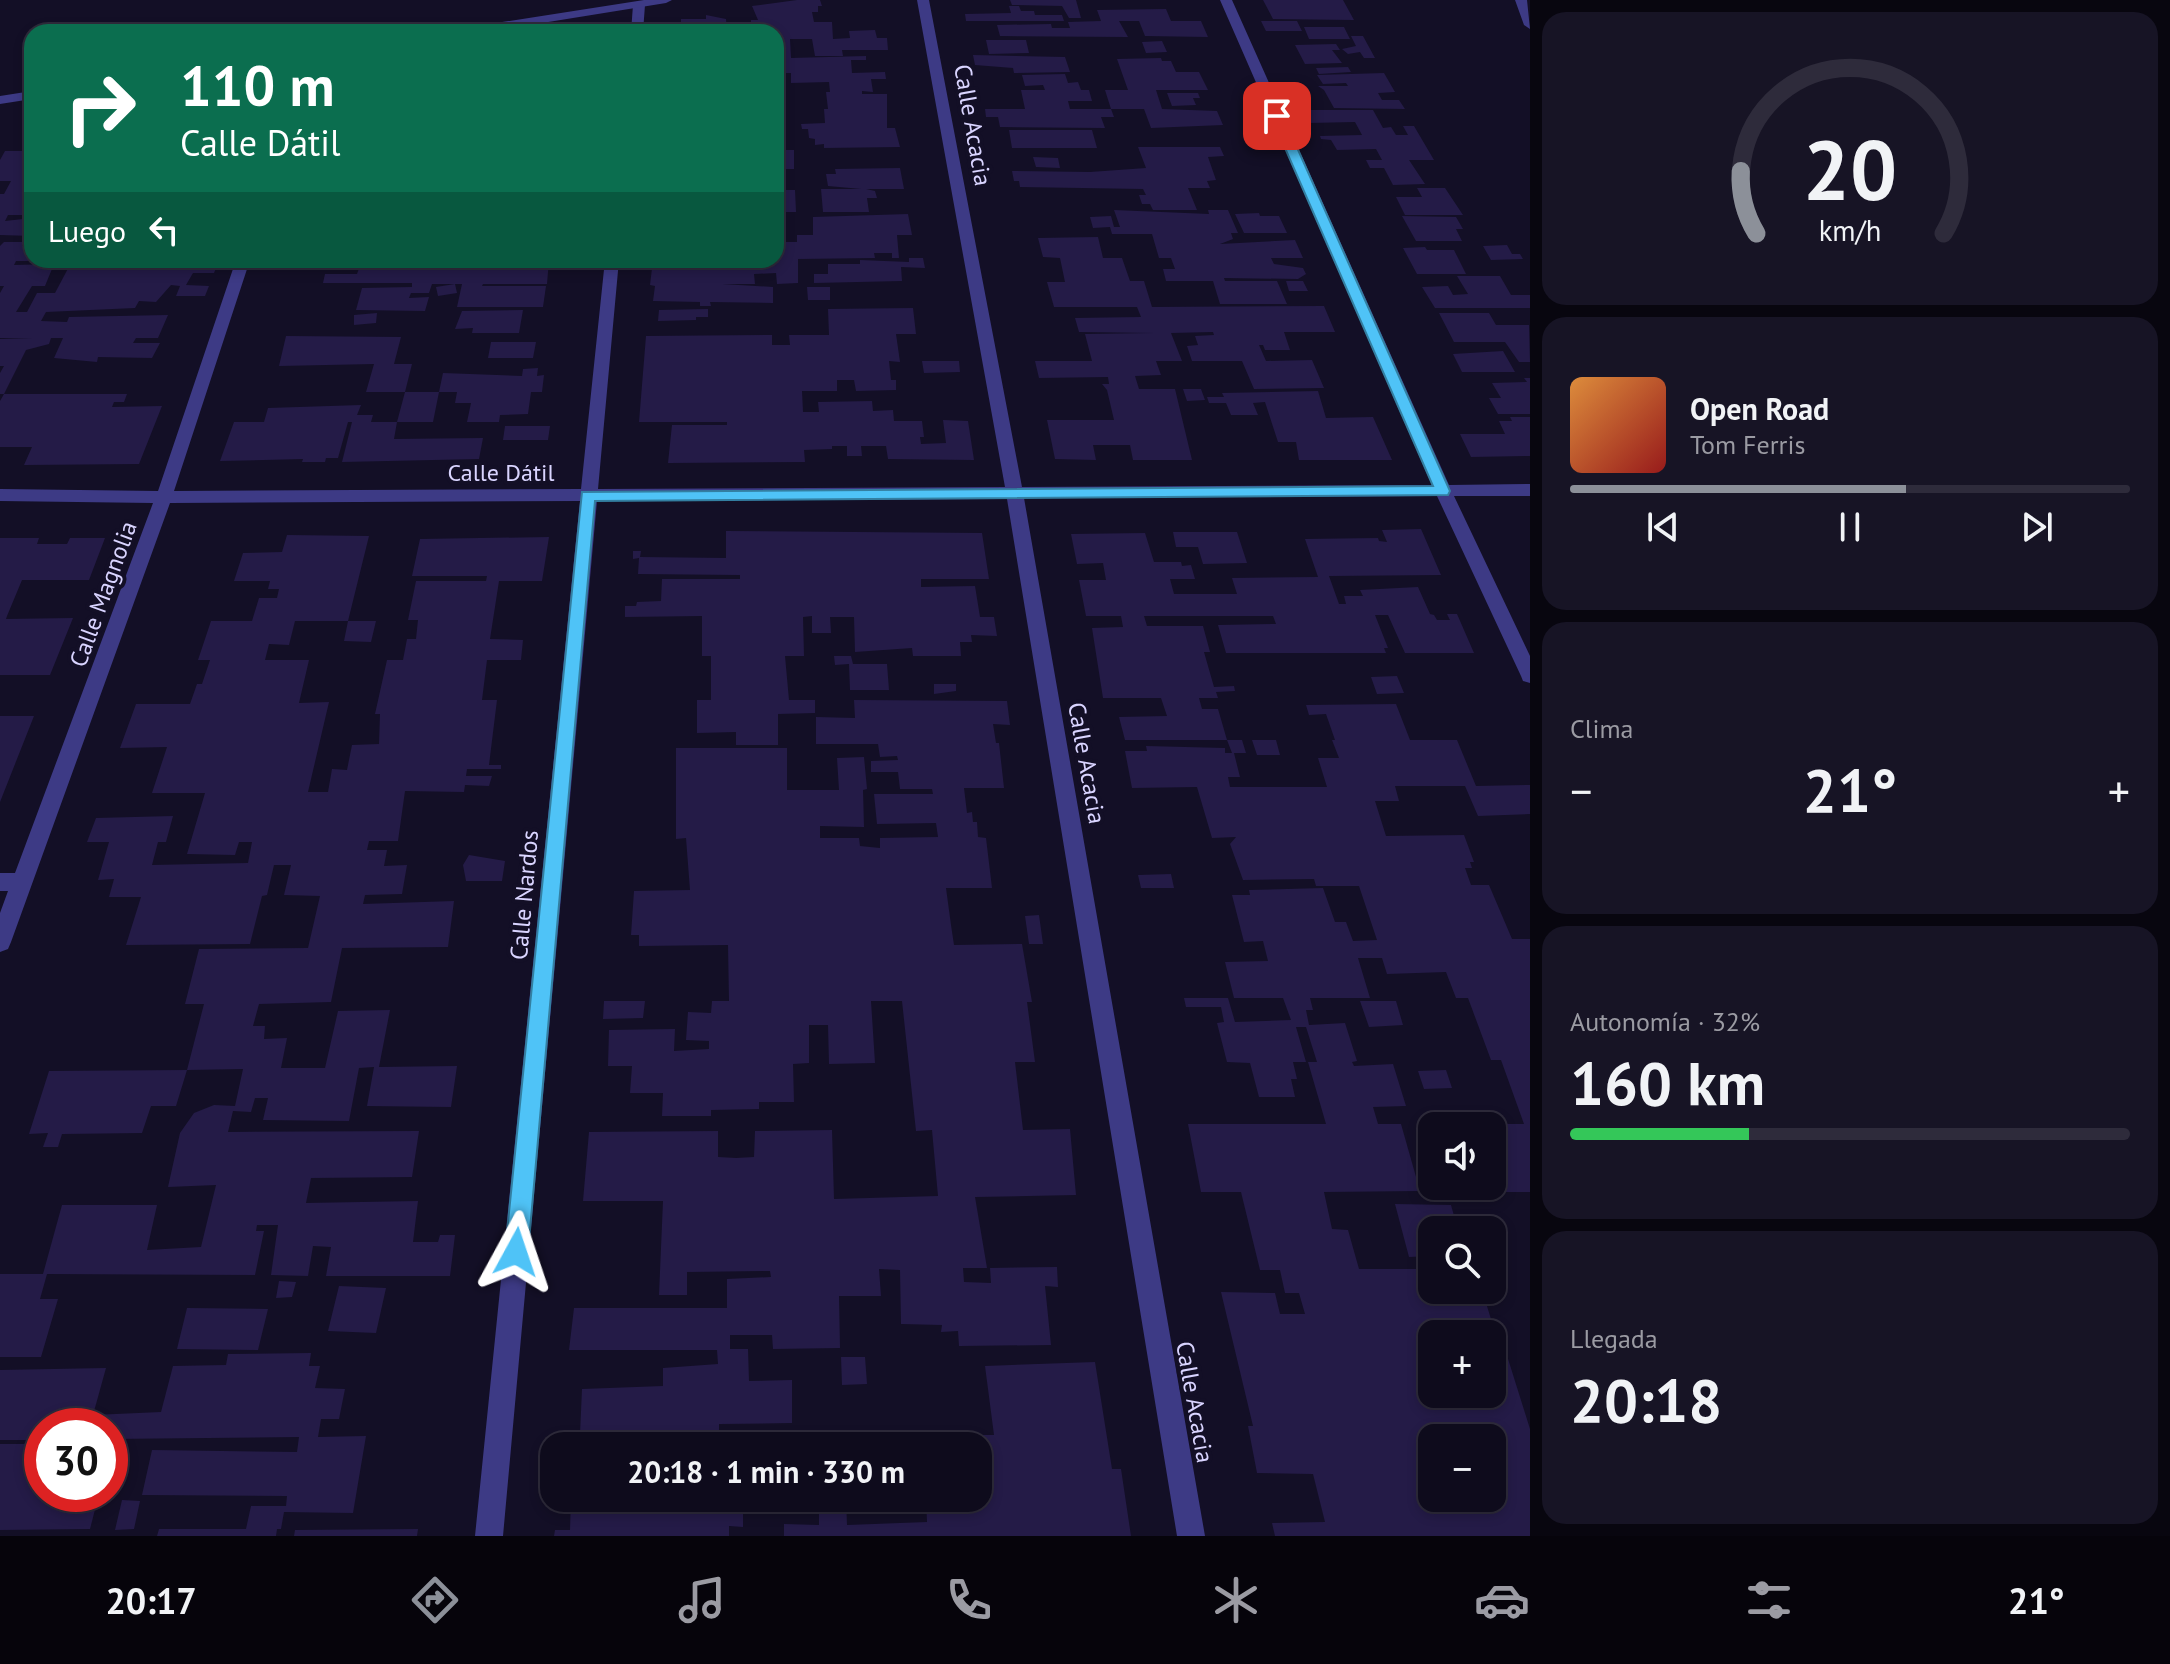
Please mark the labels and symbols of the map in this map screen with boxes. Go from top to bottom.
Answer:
street label: Calle Acacia [947,62,999,188]
pin [1243,82,1311,150]
street label: Calle Dátil [448,457,555,488]
street label: Calle Magnolia [62,517,144,671]
street label: Calle Acacia [1061,700,1113,826]
street label: Calle Nardos [503,829,545,961]
position arrow [474,1210,558,1294]
street label: Calle Acacia [1169,1339,1221,1465]
speed limit sign: 30 [24,1408,128,1512]

